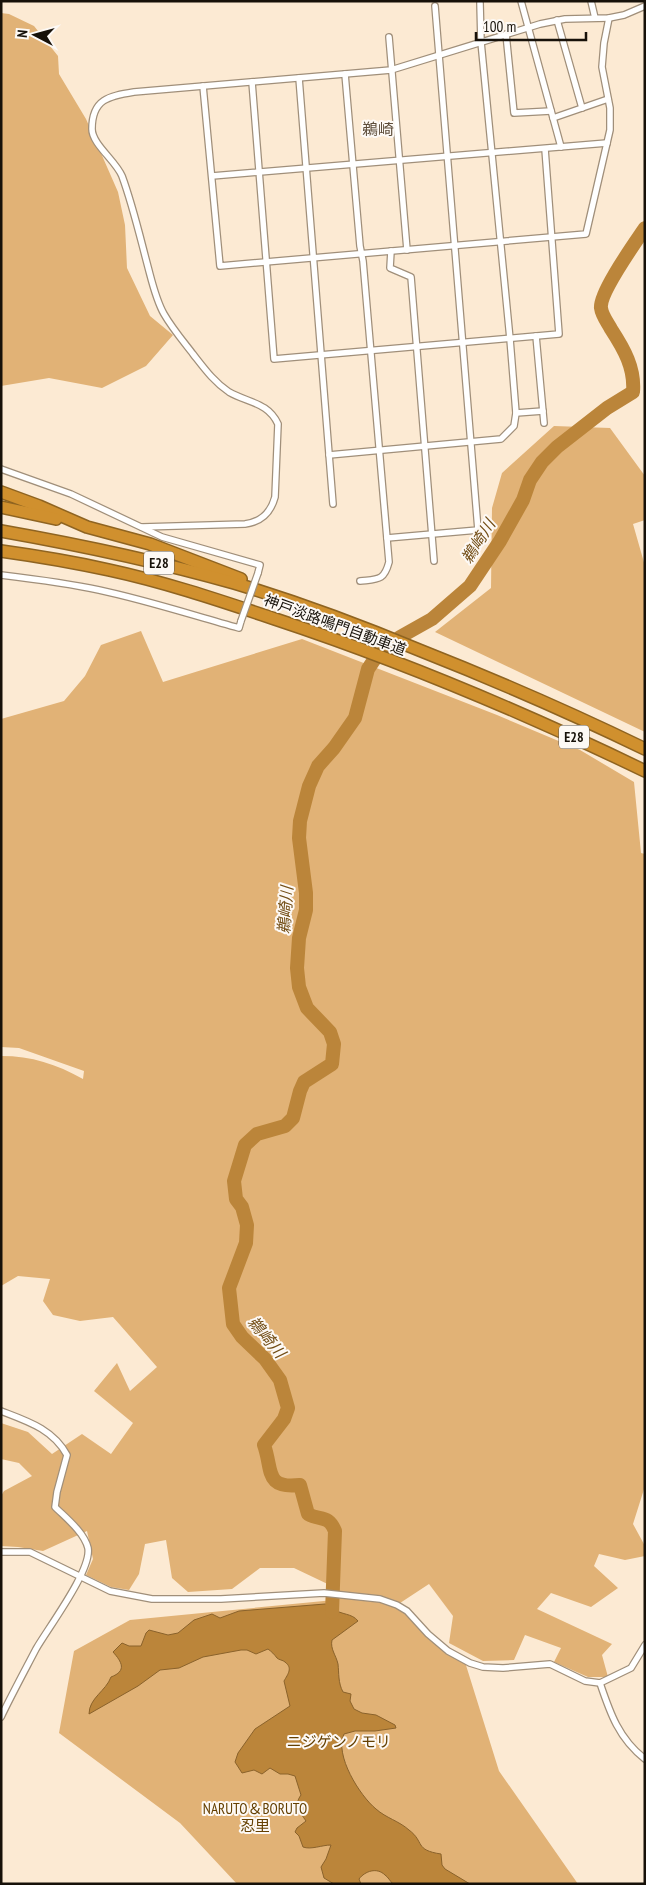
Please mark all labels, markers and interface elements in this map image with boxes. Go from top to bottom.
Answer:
north arrow [10,10,60,60]
scale bar [476,10,586,42]
text: 100 m [483,17,516,36]
text: N [13,29,31,38]
district label: 鵜崎 [362,119,394,139]
water label: 鵜崎川 [457,514,500,567]
road number: E28 [144,552,174,574]
street label: 神戸淡路鳴門自動車道 [261,590,409,659]
road number: E28 [559,726,589,749]
water label: 鵜崎川 [273,883,297,935]
water label: 鵜崎川 [244,1312,291,1363]
park label: ニジゲンノモリ [287,1732,391,1751]
park label: NARUTO＆BORUTO 忍里 [203,1799,307,1835]

